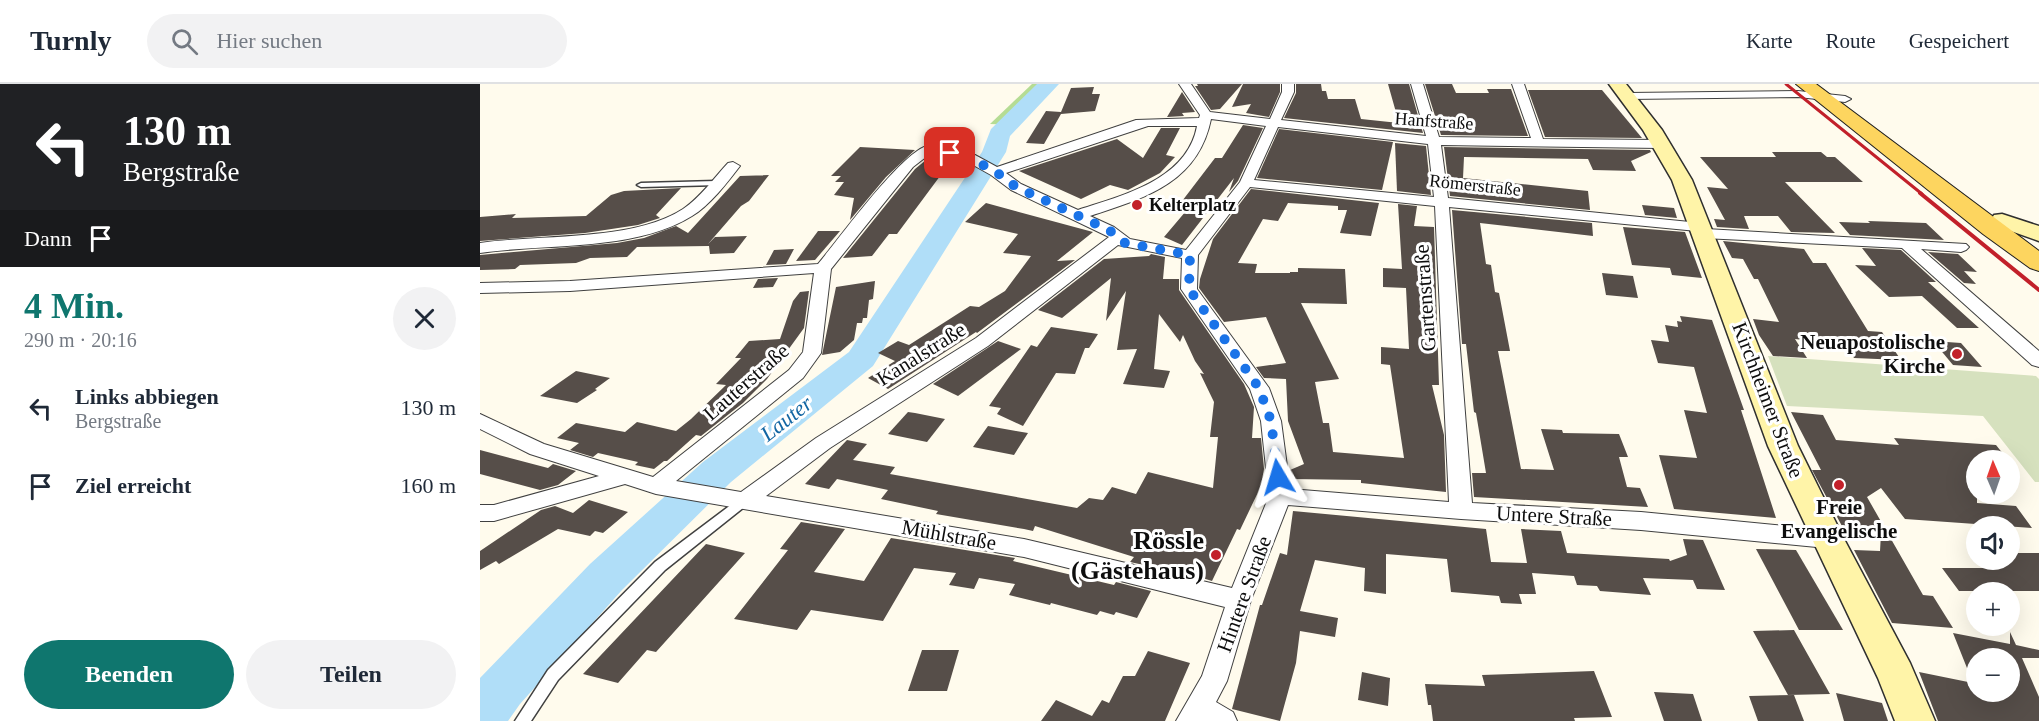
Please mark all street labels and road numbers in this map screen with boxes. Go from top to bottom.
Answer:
street label: Hanfstraße [1394,108,1474,134]
street label: Römerstraße [1428,170,1522,200]
street label: Gartenstraße [1409,244,1441,352]
street label: Kanalstraße [872,317,970,391]
street label: Kirchheimer Straße [1727,319,1809,481]
street label: Lauterstraße [698,338,794,426]
street label: Untere Straße [1495,501,1613,531]
street label: Mühlstraße [900,515,998,555]
street label: Hintere Straße [1212,533,1276,655]

